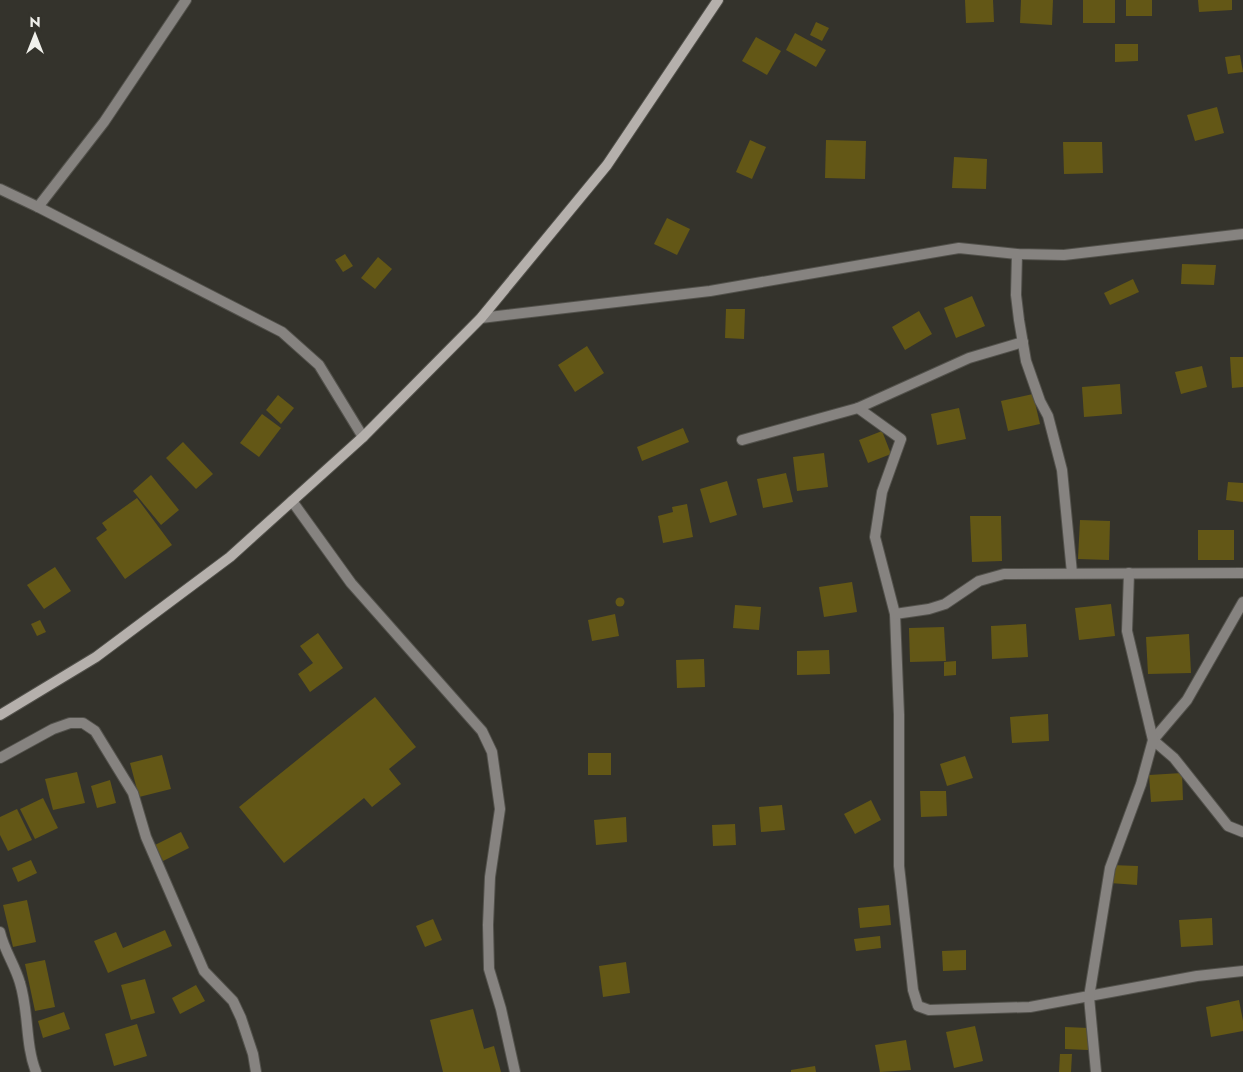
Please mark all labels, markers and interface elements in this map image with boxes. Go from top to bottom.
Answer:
north arrow [10,10,60,60]
text: N [29,12,41,32]

